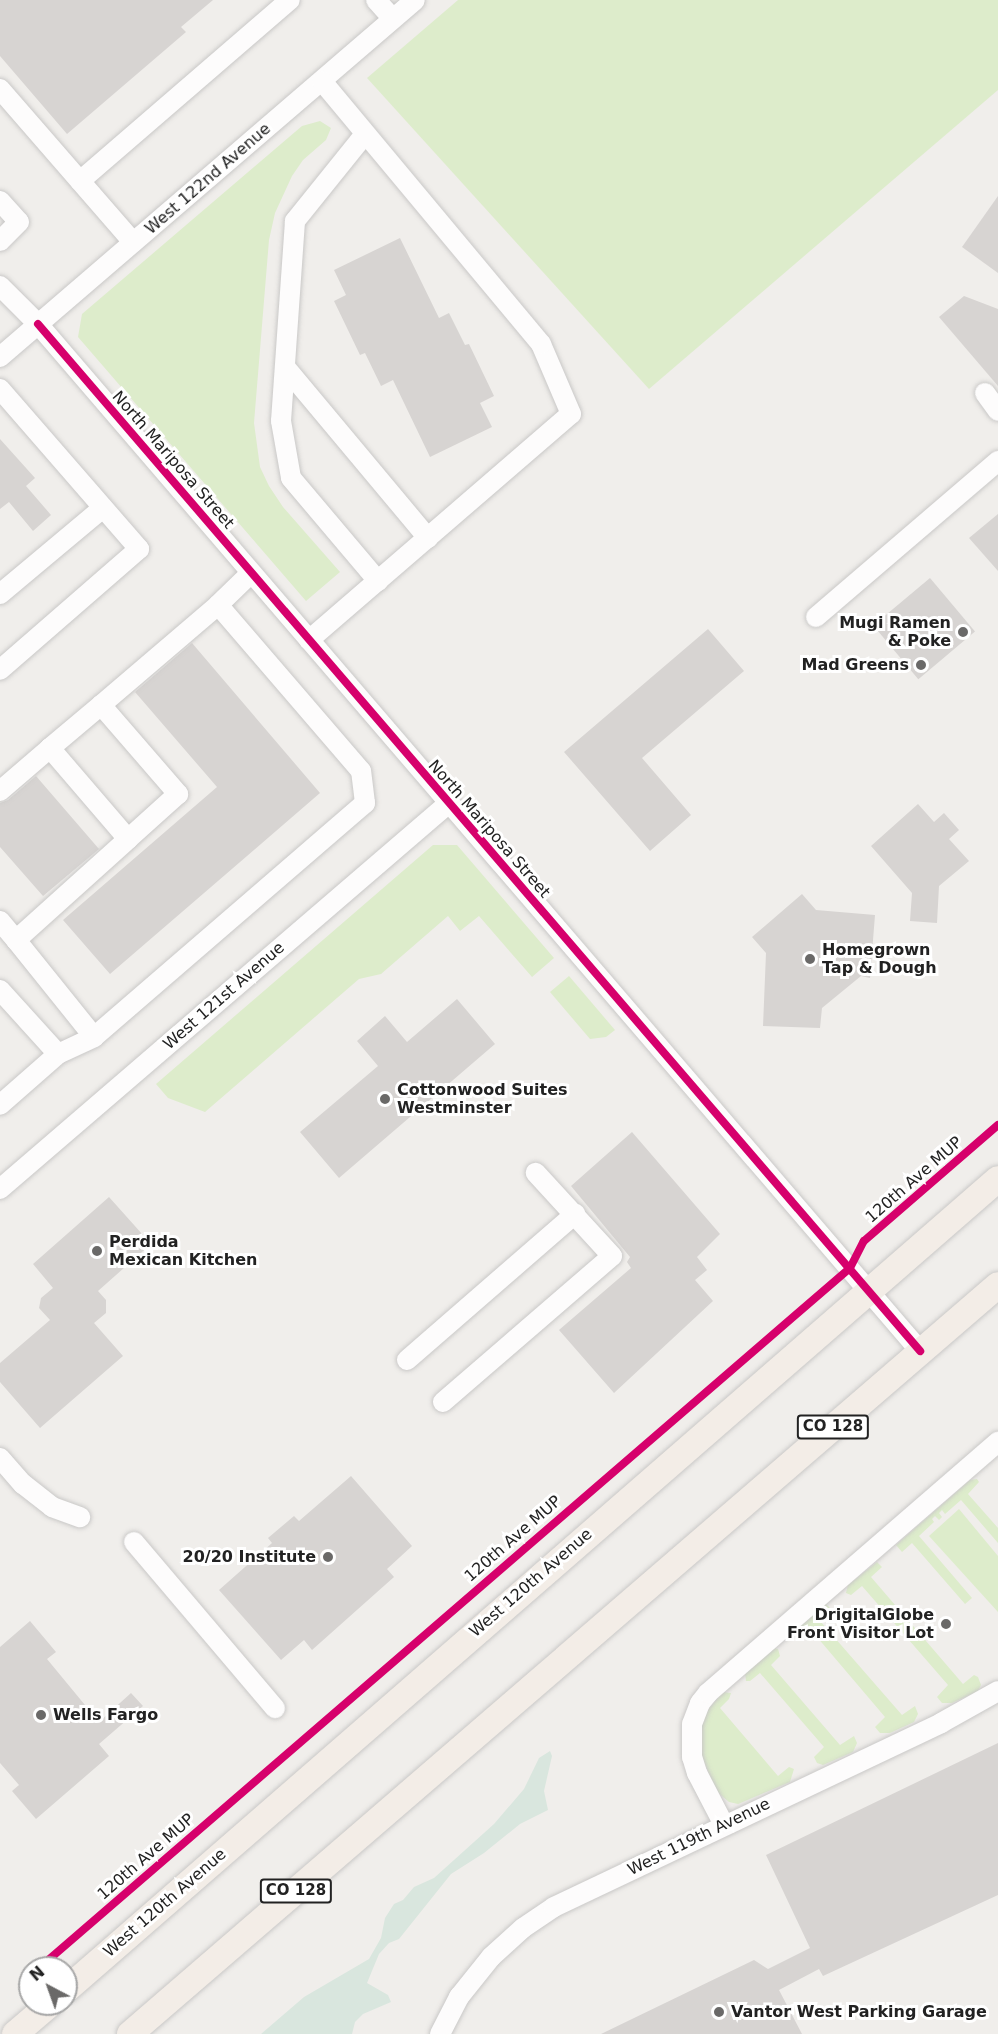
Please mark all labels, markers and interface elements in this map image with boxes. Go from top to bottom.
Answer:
street label: West 122nd Avenue [141,119,275,239]
street label: North Mariposa Street [108,387,238,533]
place label: Mugi Ramen & Poke [839,613,951,651]
marker: Mugi Ramen & Poke [956,625,970,639]
place label: Mad Greens [802,655,909,675]
marker: Mad Greens [914,658,928,672]
street label: North Mariposa Street [424,756,554,902]
street label: West 121st Avenue [160,938,288,1054]
place label: Homegrown Tap & Dough [822,940,937,978]
marker: Homegrown Tap & Dough [803,952,817,966]
place label: Cottonwood Suites Westminster [397,1080,568,1118]
marker: Cottonwood Suites Westminster [378,1092,392,1106]
street label: 120th Ave MUP [862,1133,966,1227]
place label: Perdida Mexican Kitchen [109,1232,257,1270]
marker: Perdida Mexican Kitchen [90,1244,104,1258]
road number: CO 128 [796,1415,870,1439]
street label: 120th Ave MUP [461,1492,565,1586]
street label: West 120th Avenue [466,1525,596,1641]
place label: 20/20 Institute [183,1547,316,1567]
marker: 20/20 Institute [321,1550,335,1564]
place label: DrigitalGlobe Front Visitor Lot [787,1605,934,1643]
marker: DrigitalGlobe Front Visitor Lot [939,1617,953,1631]
place label: Wells Fargo [53,1705,158,1725]
marker: Wells Fargo [34,1708,48,1722]
street label: West 119th Avenue [625,1794,773,1880]
street label: 120th Ave MUP [94,1810,198,1904]
street label: West 120th Avenue [100,1845,230,1961]
road number: CO 128 [258,1879,334,1903]
north arrow [18,1956,78,2016]
text: N [26,1962,48,1985]
place label: Vantor West Parking Garage [731,2002,987,2022]
marker: Vantor West Parking Garage [712,2005,726,2019]

